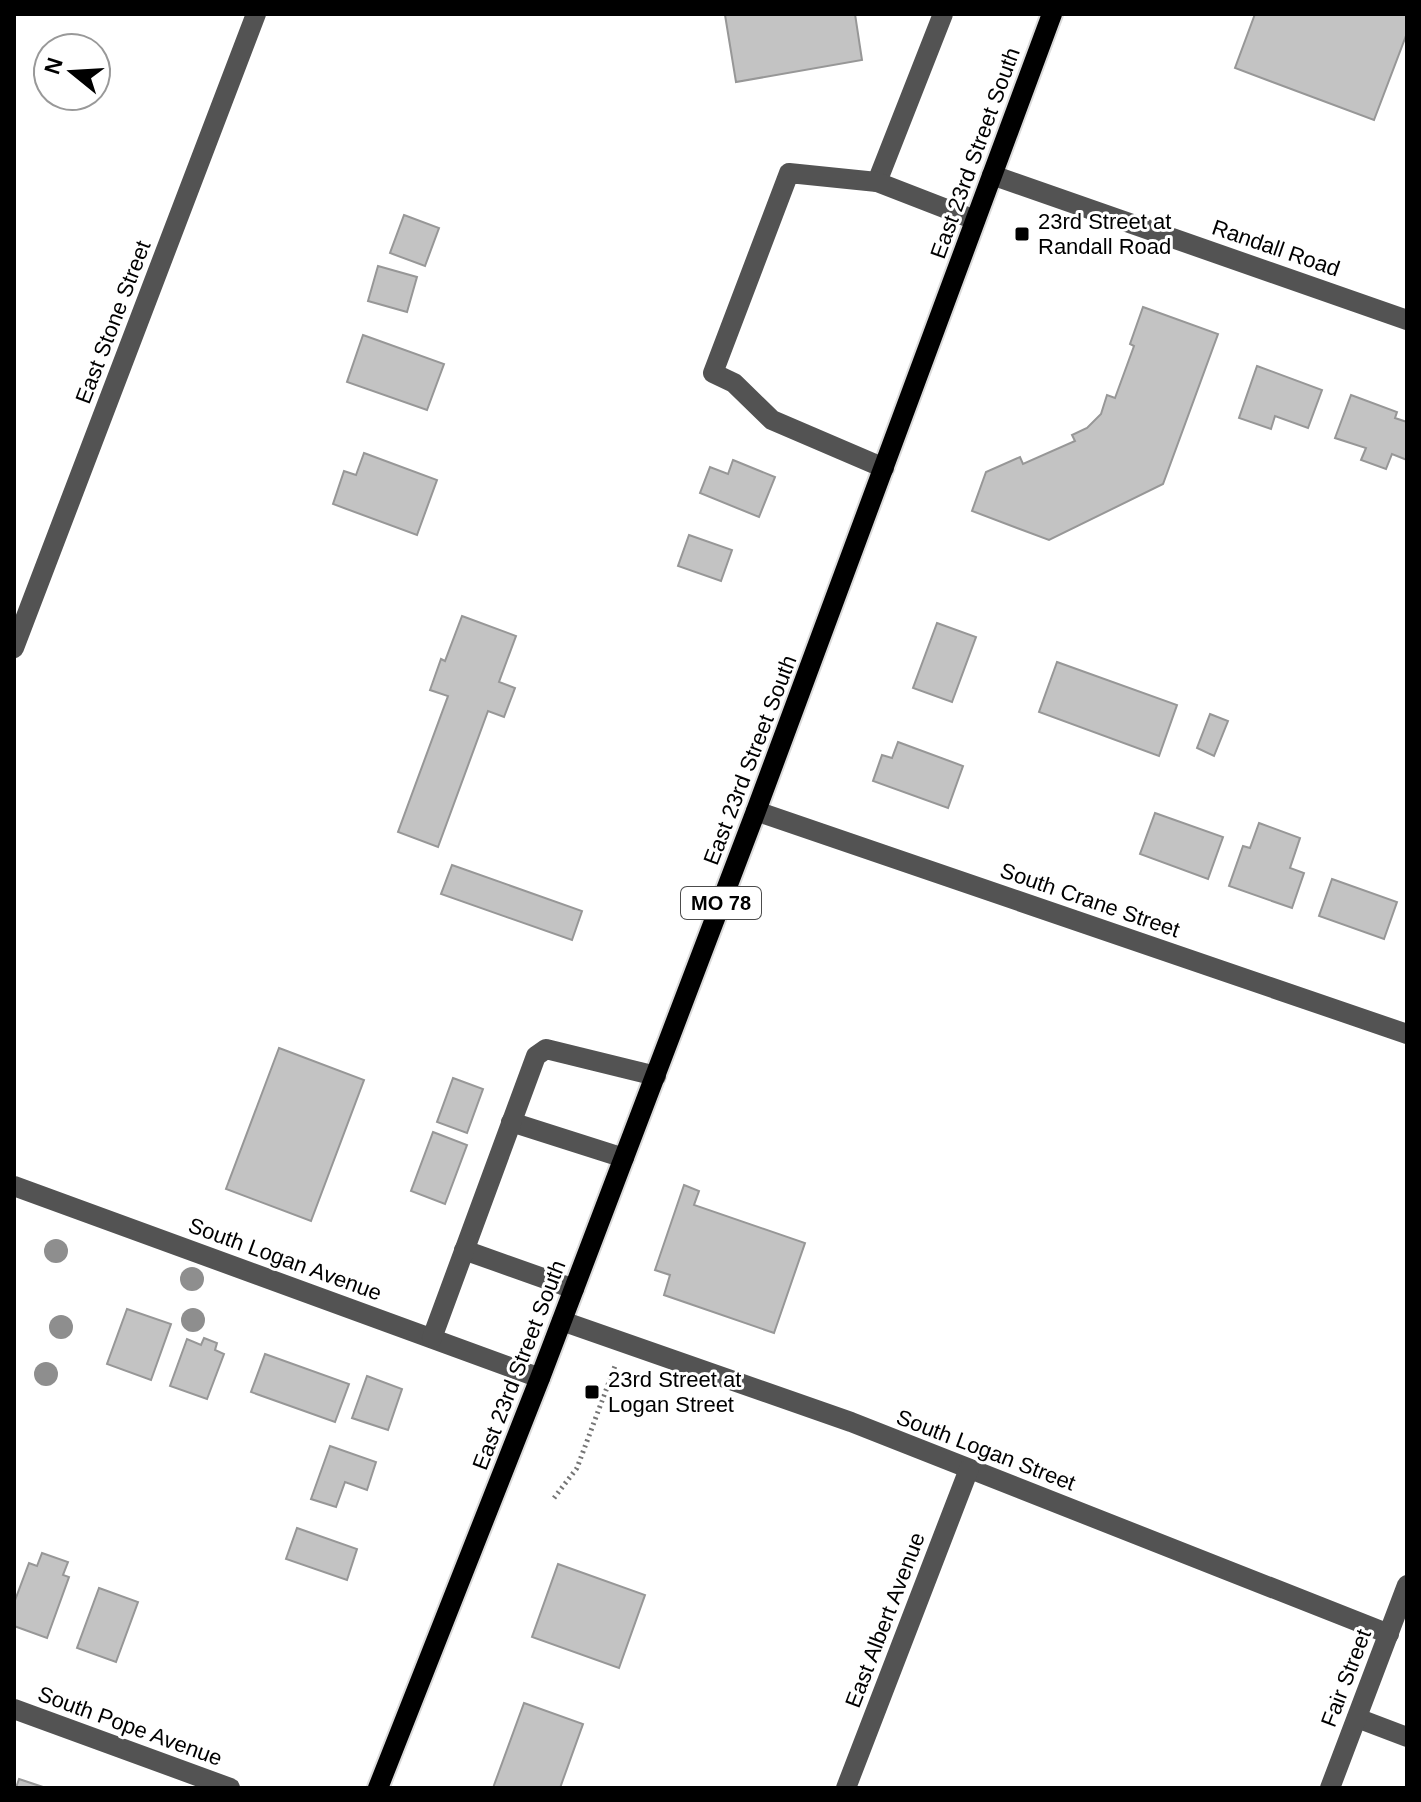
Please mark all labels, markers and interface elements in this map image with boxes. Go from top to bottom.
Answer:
north arrow [32,32,112,112]
street label: East 23rd Street South [925,44,1025,262]
text: N [39,55,68,77]
place label: 23rd Street at Randall Road [1038,209,1171,259]
street label: Randall Road [1209,214,1343,282]
marker: 23rd Street at Randall Road [1013,225,1031,243]
street label: East Stone Street [70,237,156,407]
street label: East 23rd Street South [698,652,802,868]
street label: South Crane Street [997,858,1183,942]
road number: MO 78 [681,887,761,919]
street label: South Logan Avenue [185,1212,385,1306]
street label: East 23rd Street South [467,1257,571,1473]
place label: 23rd Street at Logan Street [608,1367,741,1417]
marker: 23rd Street at Logan Street [583,1383,601,1401]
street label: South Logan Street [893,1404,1079,1496]
street label: East Albert Avenue [840,1529,930,1711]
street label: Fair Street [1316,1626,1376,1730]
street label: South Pope Avenue [35,1681,225,1771]

